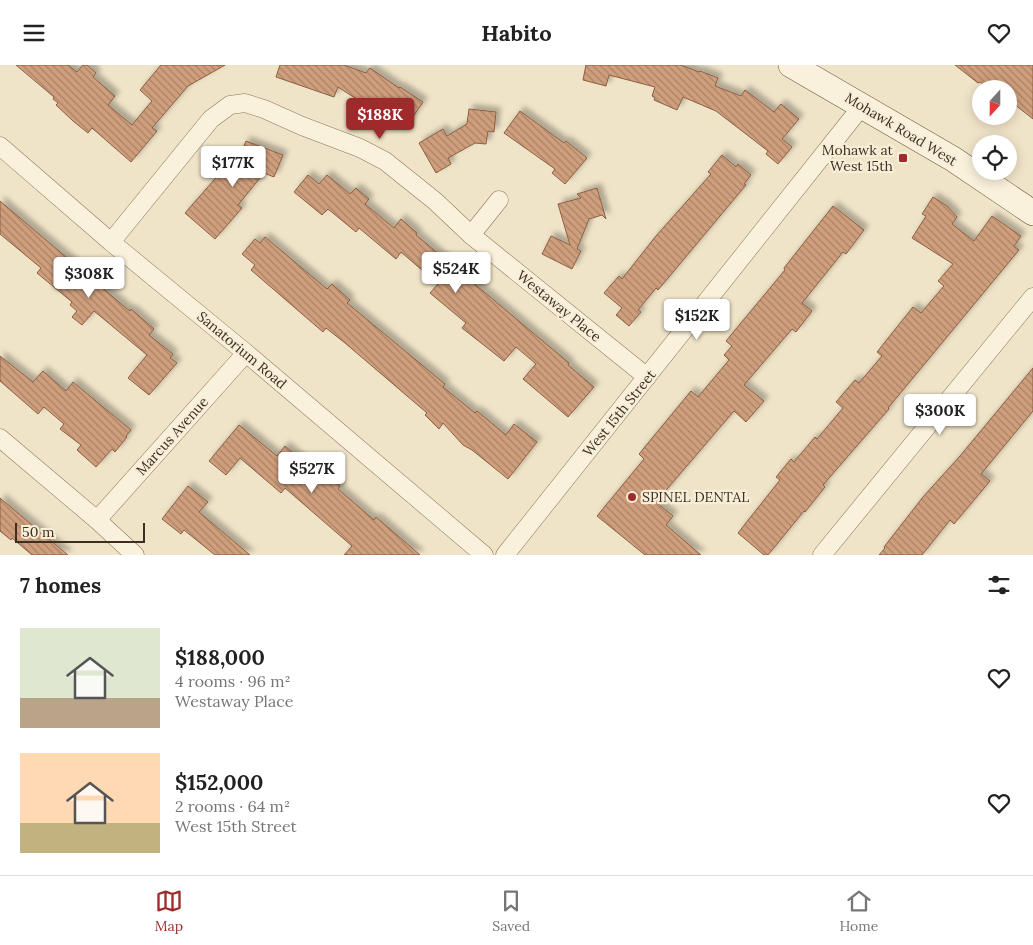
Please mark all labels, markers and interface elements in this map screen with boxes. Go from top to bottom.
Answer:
icon: menu [20,19,48,47]
text: Habito [481,19,552,47]
icon: heart [985,19,1013,47]
north arrow [972,80,1018,125]
map controls [972,80,1017,180]
street label: Mohawk Road West [842,88,961,170]
pin: $188K [345,97,415,140]
text: $188K [357,104,403,124]
button: locate [972,135,1017,180]
place label: Mohawk at West 15th [822,141,894,175]
pin: $177K [198,145,268,188]
text: $177K [212,152,254,172]
marker: Mohawk at West 15th [897,152,909,164]
pin: $524K [421,251,491,294]
pin: $308K [54,257,124,299]
text: $524K [433,258,479,278]
text: $308K [64,263,114,283]
street label: Westaway Place [513,266,605,346]
pin: $152K [662,299,732,341]
text: $152K [675,305,719,325]
street label: Sanatorium Road [194,307,290,393]
street label: West 15th Street [579,366,660,460]
street label: Marcus Avenue [132,393,212,479]
pin: $300K [905,393,975,436]
text: $300K [915,400,965,420]
pin: $527K [277,451,347,494]
text: $527K [289,458,335,478]
place label: SPINEL DENTAL [642,488,749,506]
marker: SPINEL DENTAL [626,491,638,503]
scale bar [15,520,145,543]
text: 50 m [22,523,55,541]
icon: filters [985,571,1013,599]
text: 7 homes [20,572,101,599]
text: $188,000 [175,644,265,671]
icon: home [60,648,120,708]
icon: heart [985,664,1013,692]
text: 4 rooms · 96 m² [175,671,291,691]
text: Westaway Place [175,691,293,711]
text: $152,000 [175,769,263,796]
icon: home [60,773,120,833]
icon: heart [985,789,1013,817]
text: 2 rooms · 64 m² [175,796,290,816]
text: West 15th Street [175,816,297,836]
tab: Map [155,887,183,935]
tab: Saved [492,887,530,935]
tab: Home [839,887,878,935]

